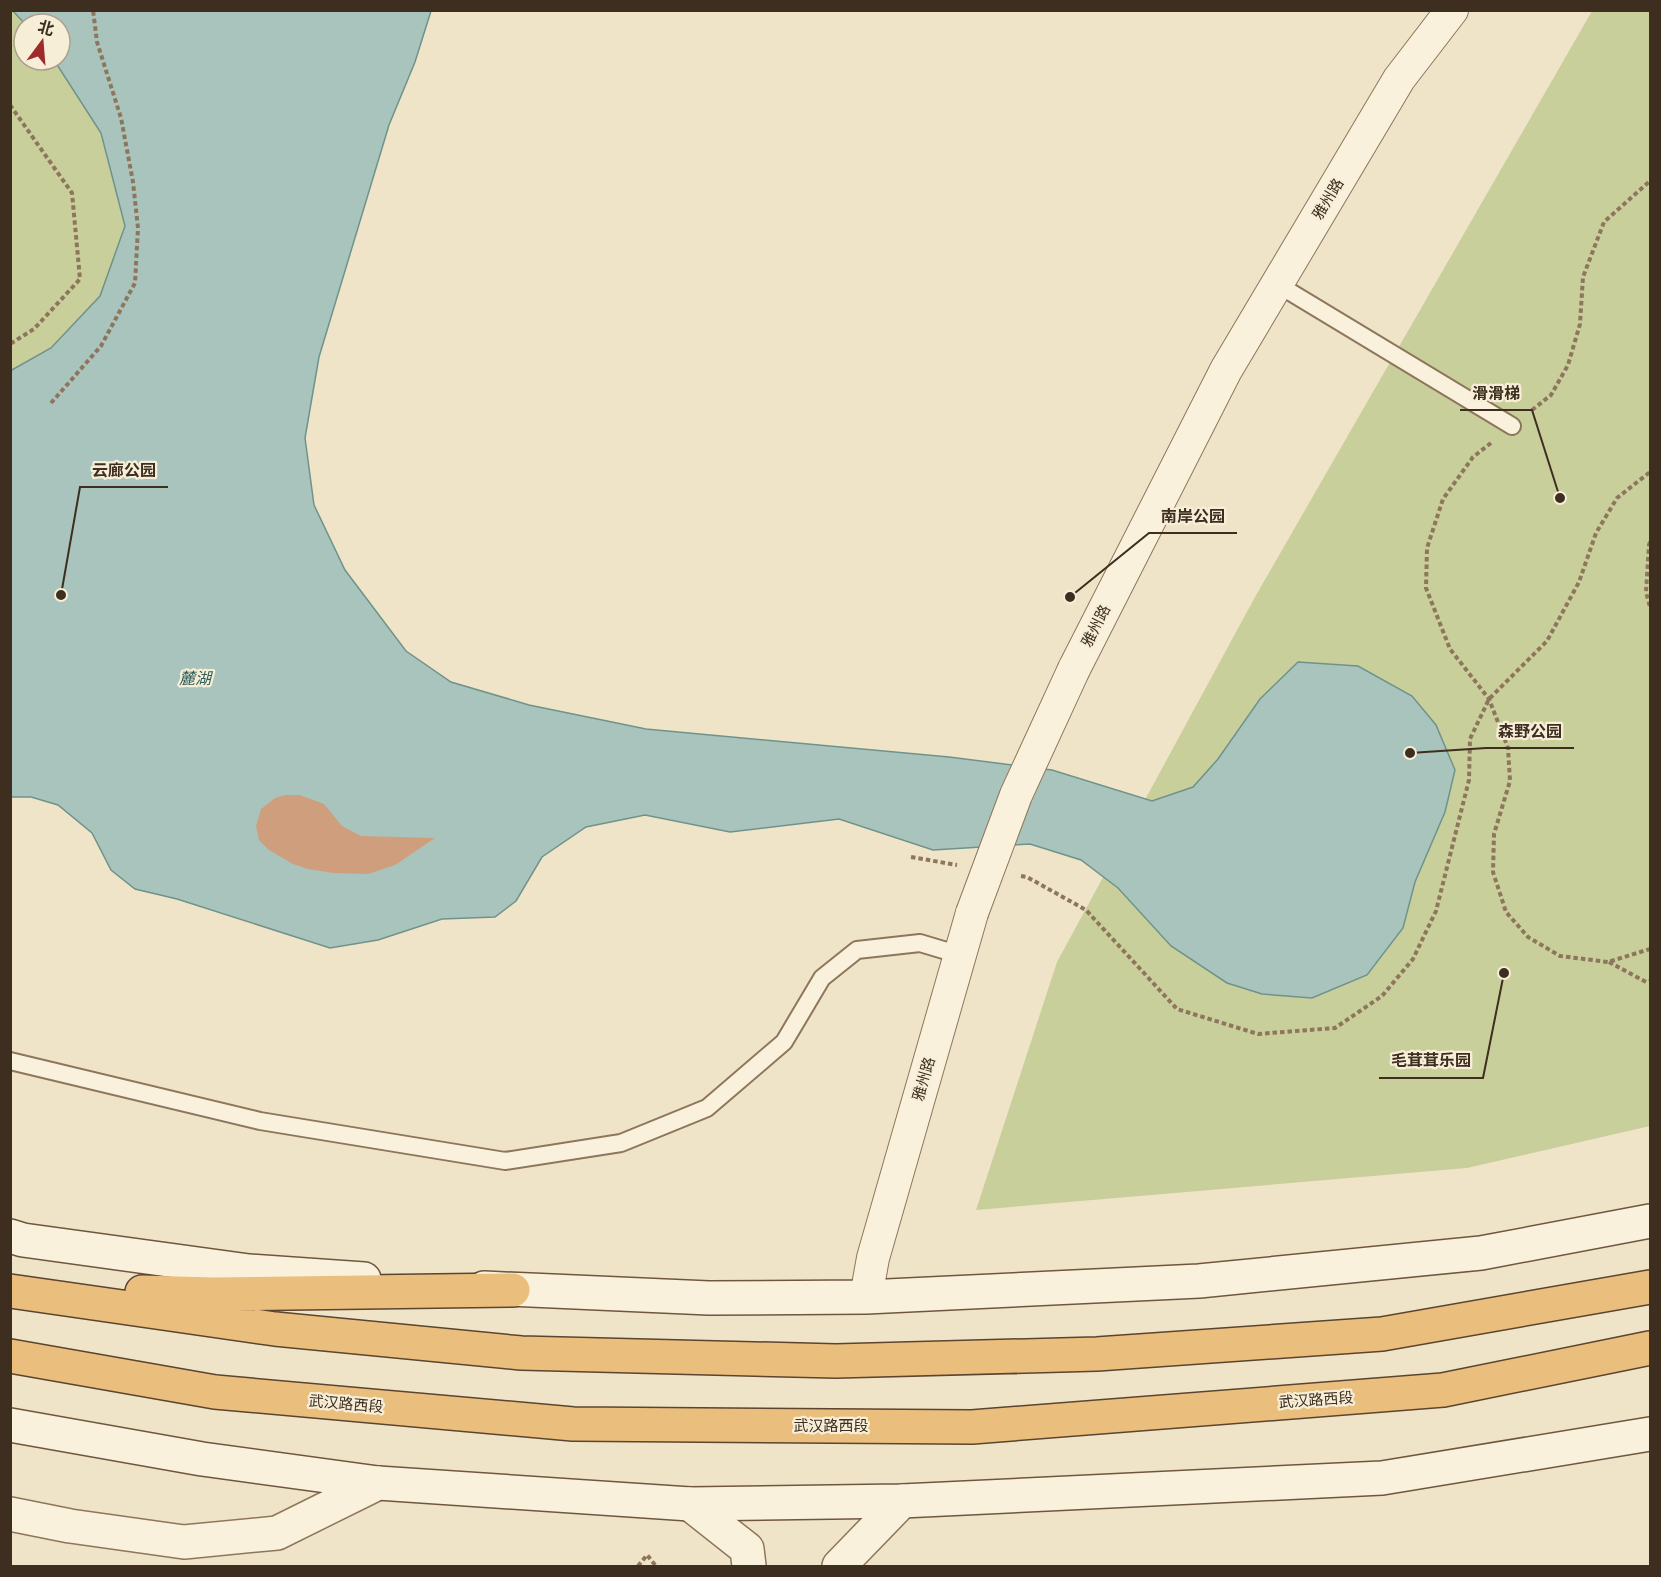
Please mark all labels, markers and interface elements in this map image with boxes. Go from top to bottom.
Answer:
north arrow [12,12,72,72]
text: 北 [35,15,57,40]
street label: 雅州路 [1307,174,1347,223]
callout: 滑滑梯 [1460,376,1532,410]
text: 滑滑梯 [1472,382,1520,404]
callout: 云廊公园 [80,453,168,487]
text: 云廊公园 [92,459,156,481]
callout: 南岸公园 [1149,499,1237,533]
text: 南岸公园 [1161,505,1225,527]
street label: 雅州路 [1076,601,1114,650]
water label: 麓湖 [179,667,214,689]
callout: 森野公园 [1486,714,1574,748]
text: 森野公园 [1498,720,1562,742]
callout: 毛茸茸乐园 [1379,1044,1483,1078]
text: 毛茸茸乐园 [1391,1049,1471,1071]
street label: 雅州路 [907,1054,939,1103]
street label: 武汉路西段 [1278,1386,1354,1412]
street label: 武汉路西段 [308,1390,384,1416]
street label: 武汉路西段 [793,1415,869,1435]

